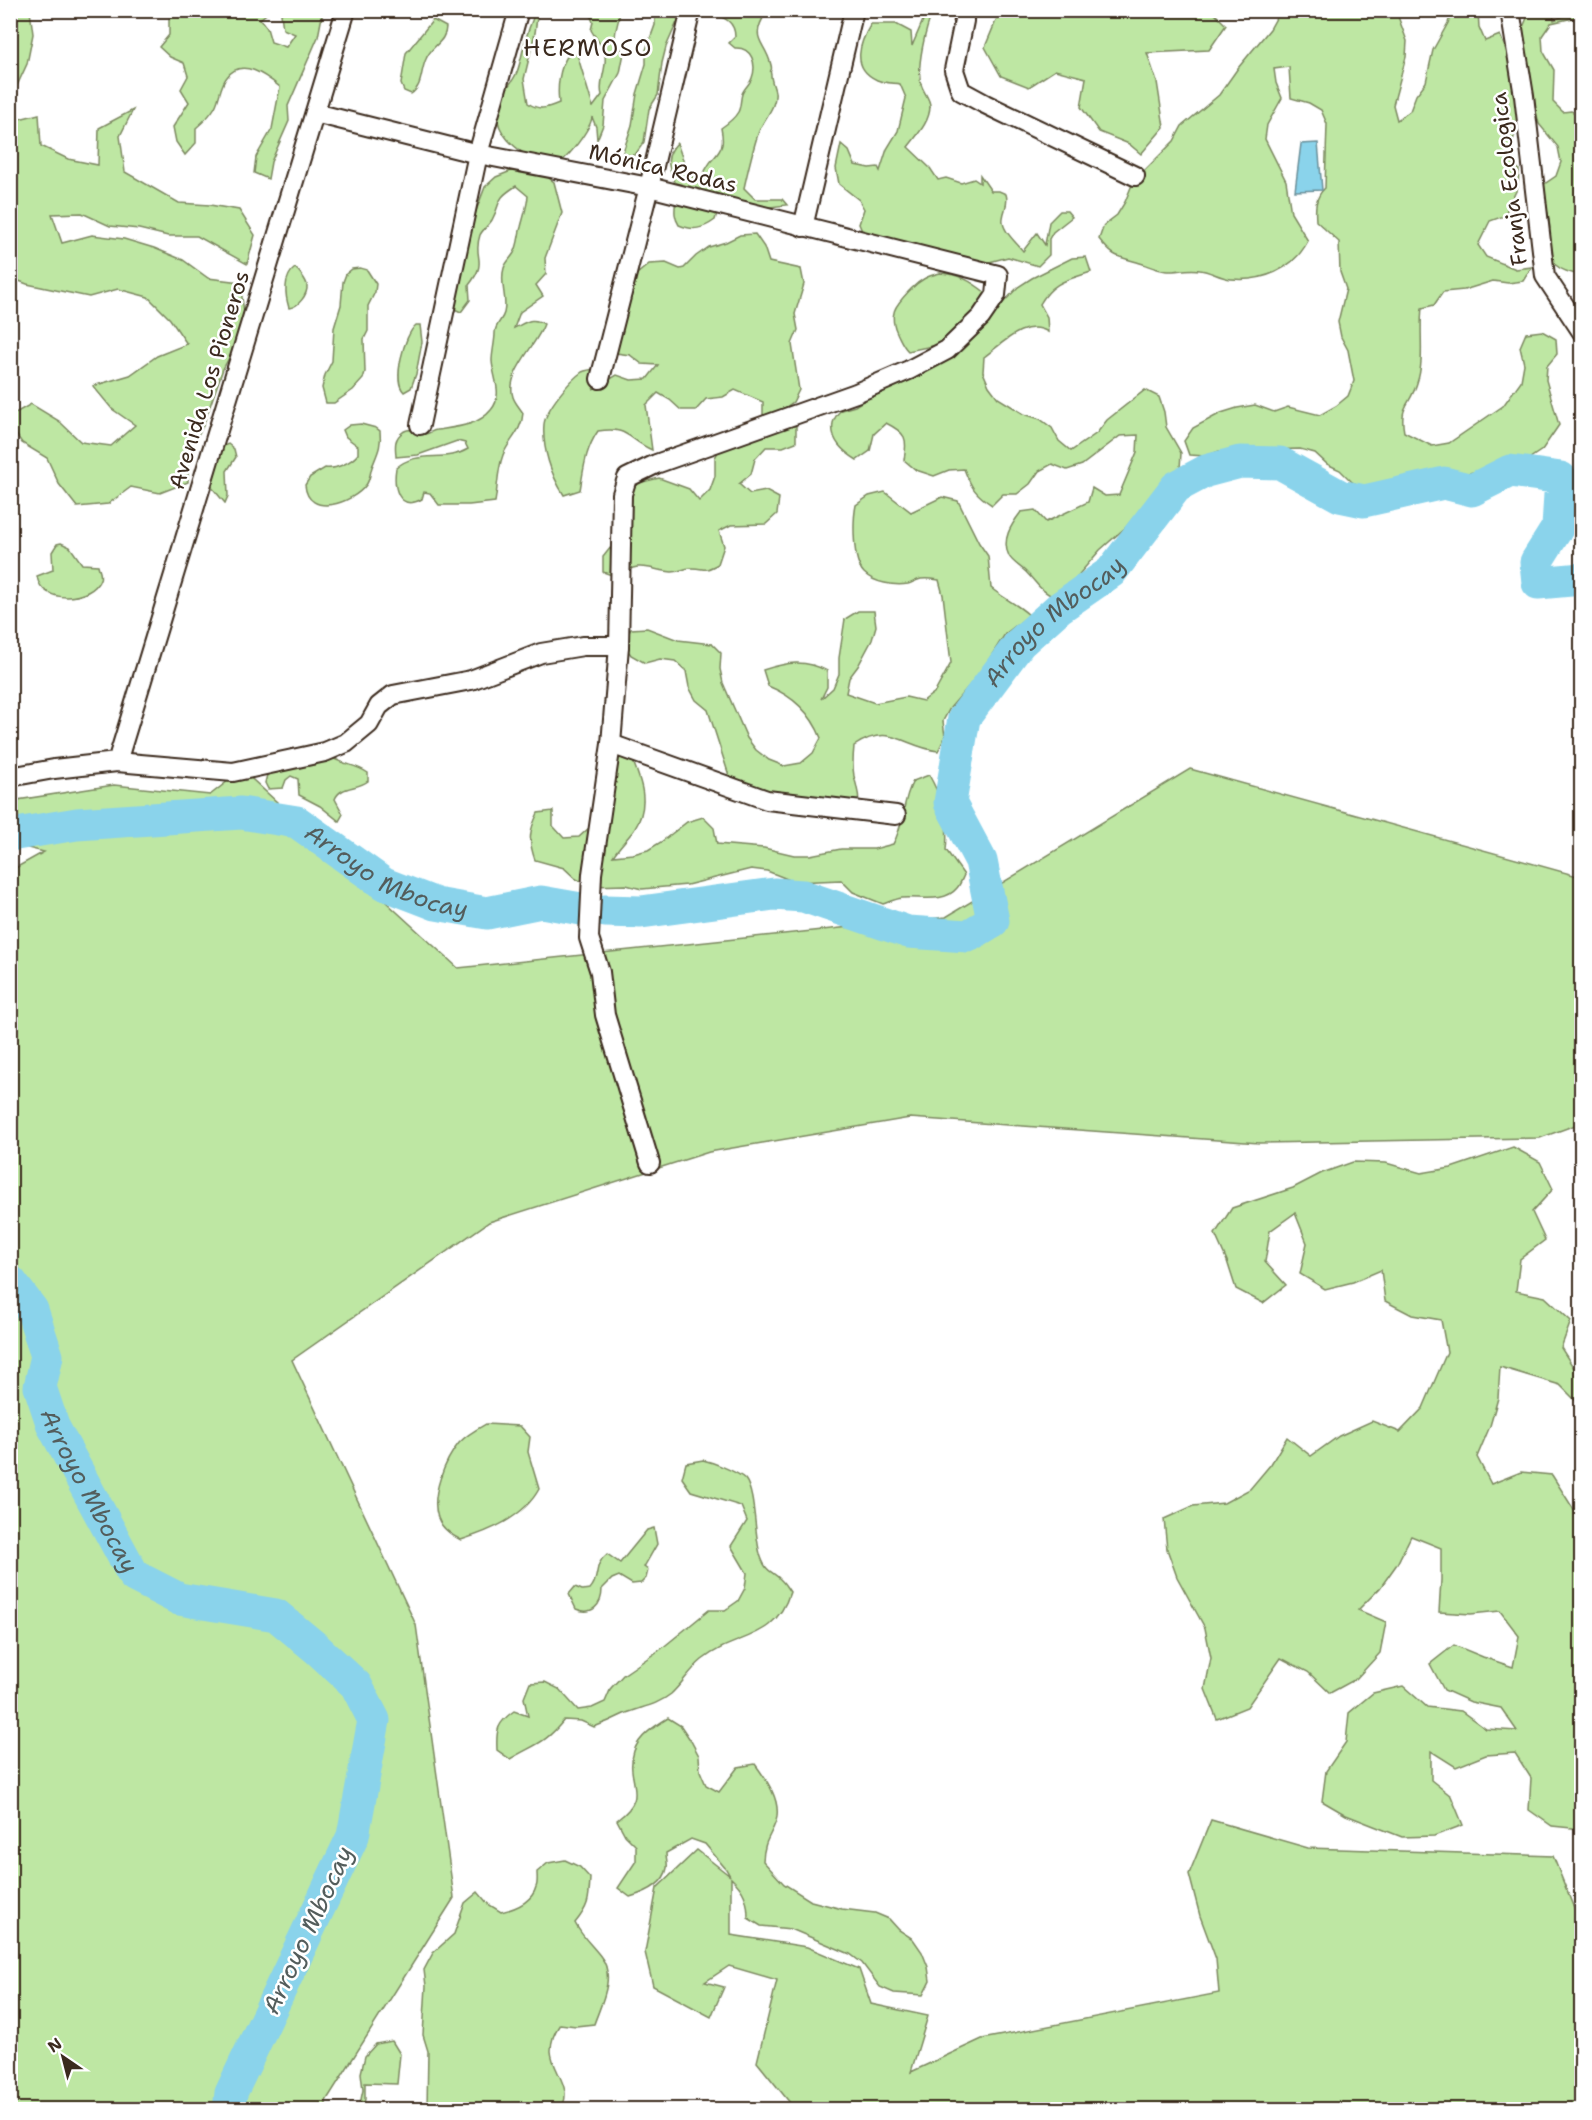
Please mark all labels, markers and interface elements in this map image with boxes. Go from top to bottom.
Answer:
district label: HERMOSO [523,32,653,64]
street label: Franja Ecologica [1484,90,1534,267]
street label: Mónica Rodas [586,137,740,199]
street label: Avenida Los Pioneros [162,267,256,493]
water label: Arroyo Mbocay [977,550,1133,694]
water label: Arroyo Mbocay [298,817,471,925]
water label: Arroyo Mbocay [33,1405,146,1579]
water label: Arroyo Mbocay [255,1841,361,2019]
north arrow [33,2027,93,2087]
text: N [43,2033,66,2057]

